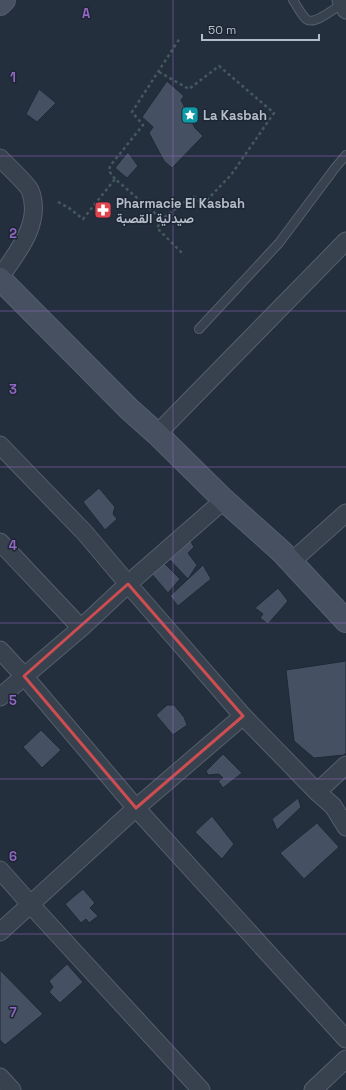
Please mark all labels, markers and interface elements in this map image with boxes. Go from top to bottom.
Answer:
text: A [82,5,91,22]
scale bar [202,16,319,42]
text: 50 m [208,22,236,38]
text: 1 [10,69,16,86]
place icon: La Kasbah [180,105,200,125]
place label: La Kasbah [203,107,267,124]
place label: Pharmacie El Kasbah صيدلية القصبة [116,195,245,227]
pharmacy icon: Pharmacie El Kasbah صيدلية القصبة [93,200,113,220]
text: 2 [9,225,17,242]
text: 3 [9,381,17,398]
text: 4 [9,537,17,554]
text: 5 [9,692,17,709]
text: 6 [9,848,17,865]
text: 7 [9,1004,17,1021]

